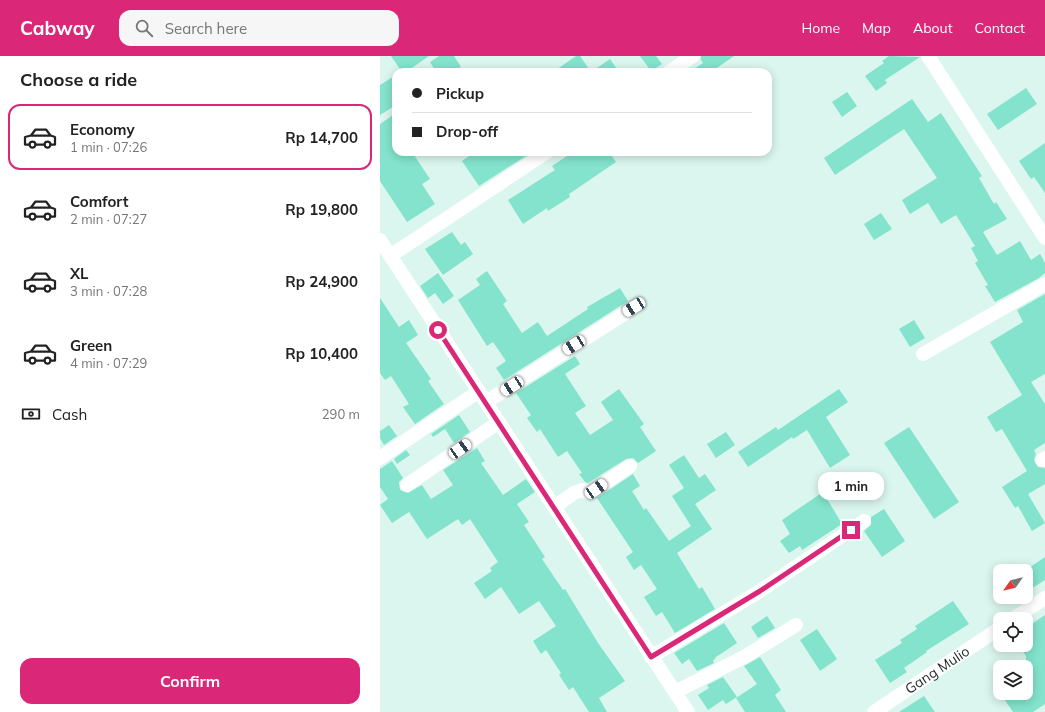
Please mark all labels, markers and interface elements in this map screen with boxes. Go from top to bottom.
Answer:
search box [119,10,399,46]
text: Cabway [20,16,95,40]
icon: search [133,17,155,39]
text: Search here [165,19,247,38]
text: Home [801,19,840,37]
text: Map [862,19,891,37]
text: About [913,19,953,37]
text: Contact [975,19,1025,37]
text: Choose a ride [20,68,137,91]
text: Pickup [436,84,484,103]
icon: car [22,119,58,155]
text: Economy [70,120,135,139]
text: Drop-off [436,122,498,141]
text: Rp 14,700 [285,128,358,147]
text: 1 min · 07:26 [70,139,147,155]
icon: car [22,191,58,227]
text: Comfort [70,192,128,211]
text: Rp 19,800 [285,200,358,219]
text: 2 min · 07:27 [70,211,147,227]
icon: car [22,263,58,299]
text: XL [70,264,88,283]
text: Rp 24,900 [285,272,358,291]
text: 3 min · 07:28 [70,283,147,299]
car [621,296,647,318]
route start [429,321,447,339]
car [561,334,587,356]
icon: car [22,335,58,371]
text: Green [70,336,112,355]
text: Rp 10,400 [285,344,358,363]
text: 4 min · 07:29 [70,355,147,371]
car [499,374,525,398]
icon: cash [20,403,42,425]
text: Cash [52,405,87,424]
text: 290 m [322,406,360,422]
car [447,437,473,461]
callout: 1 min [818,472,884,500]
car [583,477,609,501]
text: 1 min [834,478,868,494]
route end [842,521,860,539]
north arrow [993,564,1033,604]
map controls [993,564,1033,700]
button: locate [993,612,1033,652]
street label: Gang Mulio [902,642,973,698]
button: Confirm [20,658,360,704]
button: layers [993,660,1033,700]

